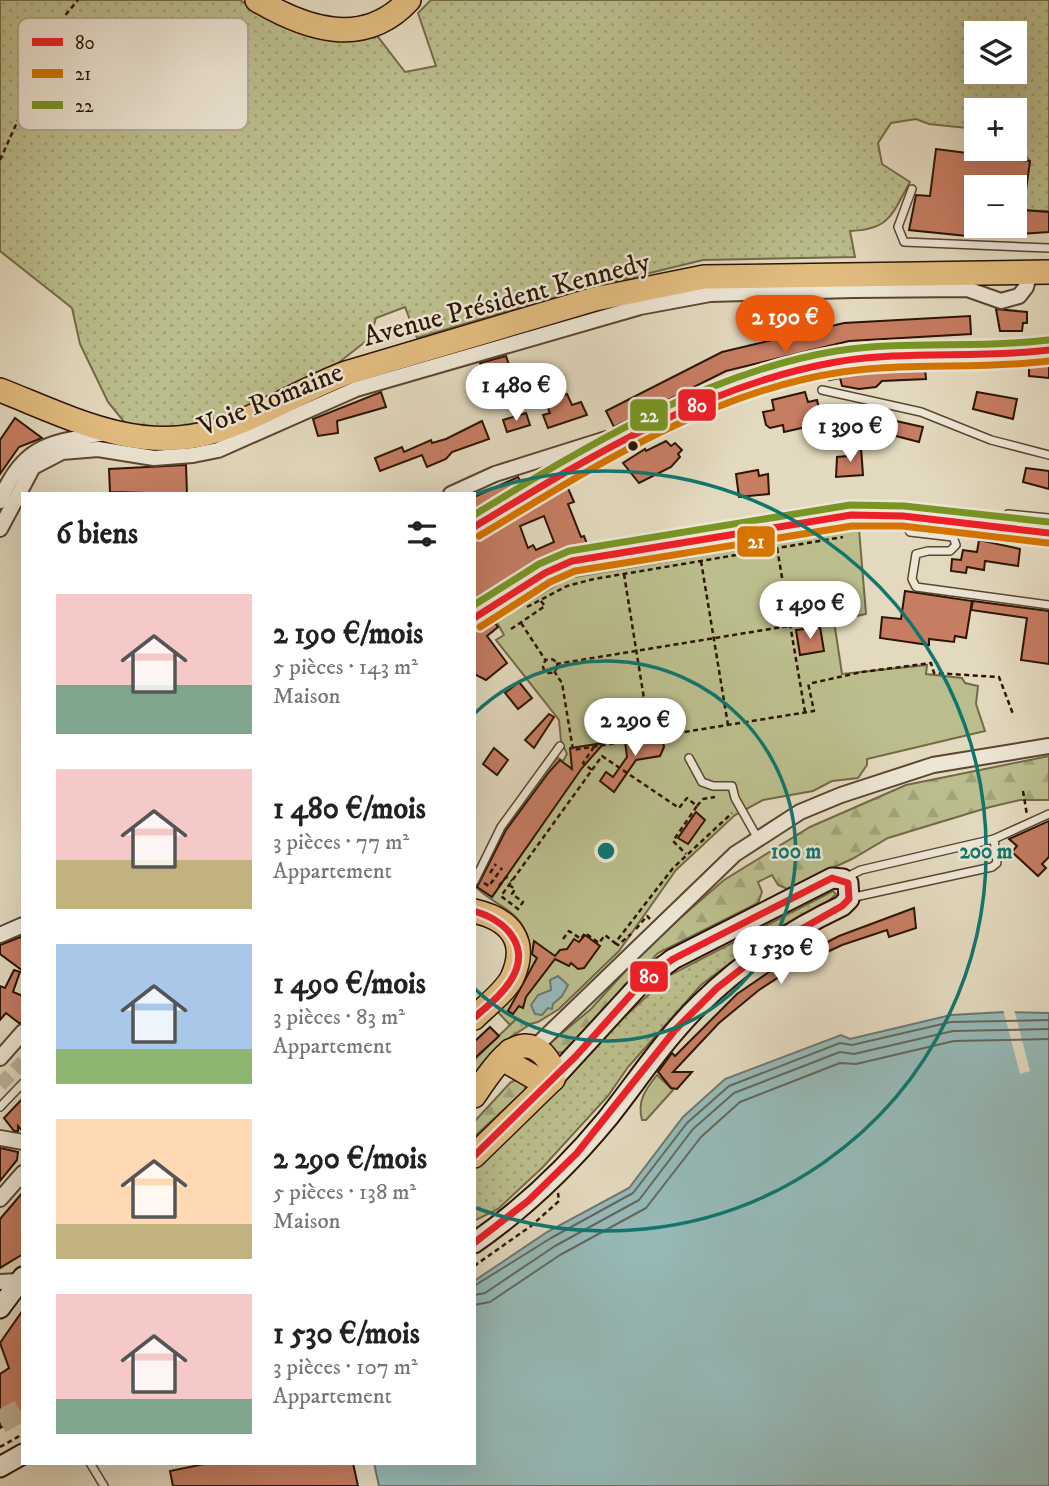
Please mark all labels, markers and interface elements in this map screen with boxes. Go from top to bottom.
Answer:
legend [18,18,248,130]
map controls [964,21,1027,238]
button: layers [964,21,1027,84]
text: 80 [75,32,95,55]
text: 21 [75,63,91,86]
text: 22 [75,95,94,118]
button: + [964,98,1027,161]
button: − [964,175,1027,238]
street label: Avenue Président Kennedy [359,244,654,355]
pin: 2 190 € [720,296,850,355]
text: 2 190 € [752,303,818,332]
street label: Voie Romaine [192,354,348,445]
pin: 1 480 € [451,364,581,423]
text: 1 480 € [482,371,550,400]
line badge: 80 [677,388,717,422]
text: 80 [687,395,707,418]
line badge: 22 [629,398,669,432]
text: 22 [640,405,659,428]
pin: 1 390 € [785,405,915,464]
text: 1 390 € [818,412,882,441]
unlabelled marker [626,439,640,453]
icon: filters [403,515,441,553]
text: 6 biens [56,516,138,553]
line badge: 21 [736,525,776,558]
text: 21 [748,531,764,554]
pin: 1 490 € [745,582,875,641]
text: 1 490 € [776,589,844,618]
text: 2 190 €/mois [273,616,423,653]
icon: home [112,622,196,706]
text: 5 pièces · 143 m² [273,653,418,682]
text: Maison [273,682,341,711]
pin: 2 290 € [570,698,700,758]
text: 2 290 € [600,706,670,735]
text: 1 480 €/mois [273,791,426,828]
icon: home [112,797,196,881]
text: 3 pièces · 77 m² [273,828,409,857]
centre of rings [594,839,618,863]
text: 100 m [771,839,821,865]
text: 200 m [959,839,1013,865]
text: Appartement [273,857,392,886]
pin: 1 530 € [716,926,846,986]
text: 1 530 € [749,934,813,963]
line badge: 80 [629,960,669,993]
text: 1 490 €/mois [273,966,426,1003]
text: 80 [639,966,659,989]
icon: home [112,972,196,1056]
text: 3 pièces · 83 m² [273,1003,405,1032]
text: Appartement [273,1032,392,1061]
text: 2 290 €/mois [273,1141,427,1178]
icon: home [112,1147,196,1231]
text: 5 pièces · 138 m² [273,1178,416,1207]
text: Maison [273,1207,341,1236]
text: 1 530 €/mois [273,1316,420,1353]
icon: home [112,1322,196,1406]
text: 3 pièces · 107 m² [273,1353,418,1382]
text: Appartement [273,1382,392,1411]

